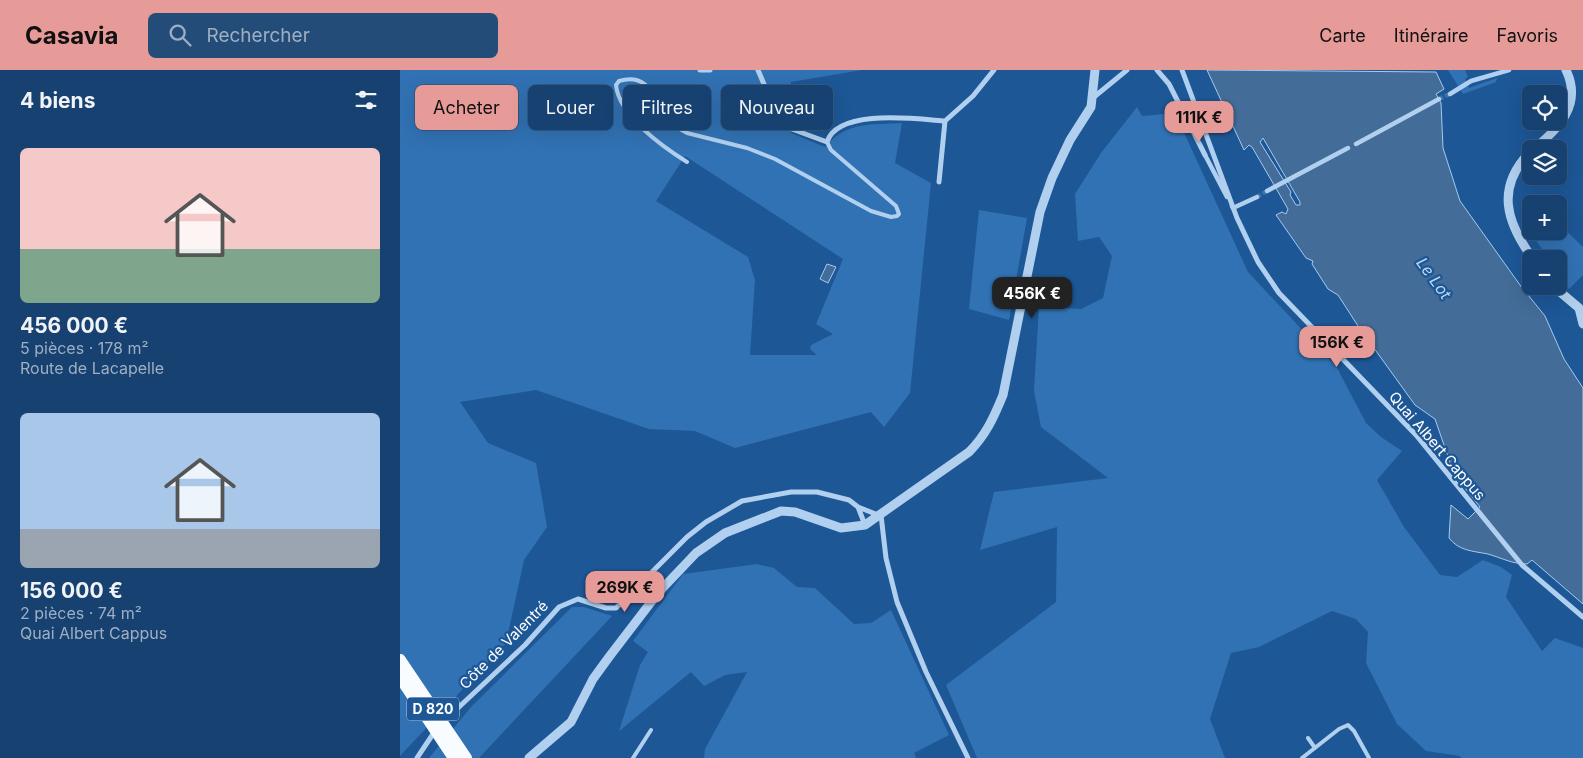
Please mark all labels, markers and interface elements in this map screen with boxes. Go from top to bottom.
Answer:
search box [148,13,498,58]
text: Casavia [25,21,118,50]
icon: search [166,21,194,49]
text: Rechercher [206,24,310,47]
text: Carte [1319,25,1366,46]
text: Itinéraire [1394,25,1468,46]
text: Favoris [1496,25,1558,46]
chip: Acheter [415,85,518,130]
chip: Louer [528,85,613,130]
chip: Filtres [623,85,711,130]
chip: Nouveau [721,85,833,130]
map controls [1522,85,1567,295]
button: locate [1522,85,1567,130]
icon: filters [352,86,380,114]
text: 4 biens [20,88,95,113]
pin: 111K € [1158,100,1240,143]
text: 111K € [1176,107,1222,127]
button: layers [1522,140,1567,185]
icon: home [155,180,245,270]
button: + [1522,195,1567,240]
button: − [1522,250,1567,295]
water label: Le Lot [1412,253,1456,303]
pin: 456K € [991,276,1073,319]
text: 456K € [1003,283,1061,303]
text: 456 000 € [20,313,128,338]
pin: 156K € [1296,326,1378,368]
text: 156K € [1310,332,1364,352]
text: 5 pièces · 178 m² [20,338,149,358]
text: Route de Lacapelle [20,358,164,378]
street label: Quai Albert Cappus [1385,387,1490,504]
icon: home [155,445,245,535]
pin: 269K € [584,570,666,613]
text: 269K € [596,577,654,597]
text: 156 000 € [20,578,123,603]
street label: Côte de Valentré [455,596,552,693]
text: 2 pièces · 74 m² [20,603,142,623]
text: Quai Albert Cappus [20,623,167,643]
road number: D 820 [407,698,459,720]

